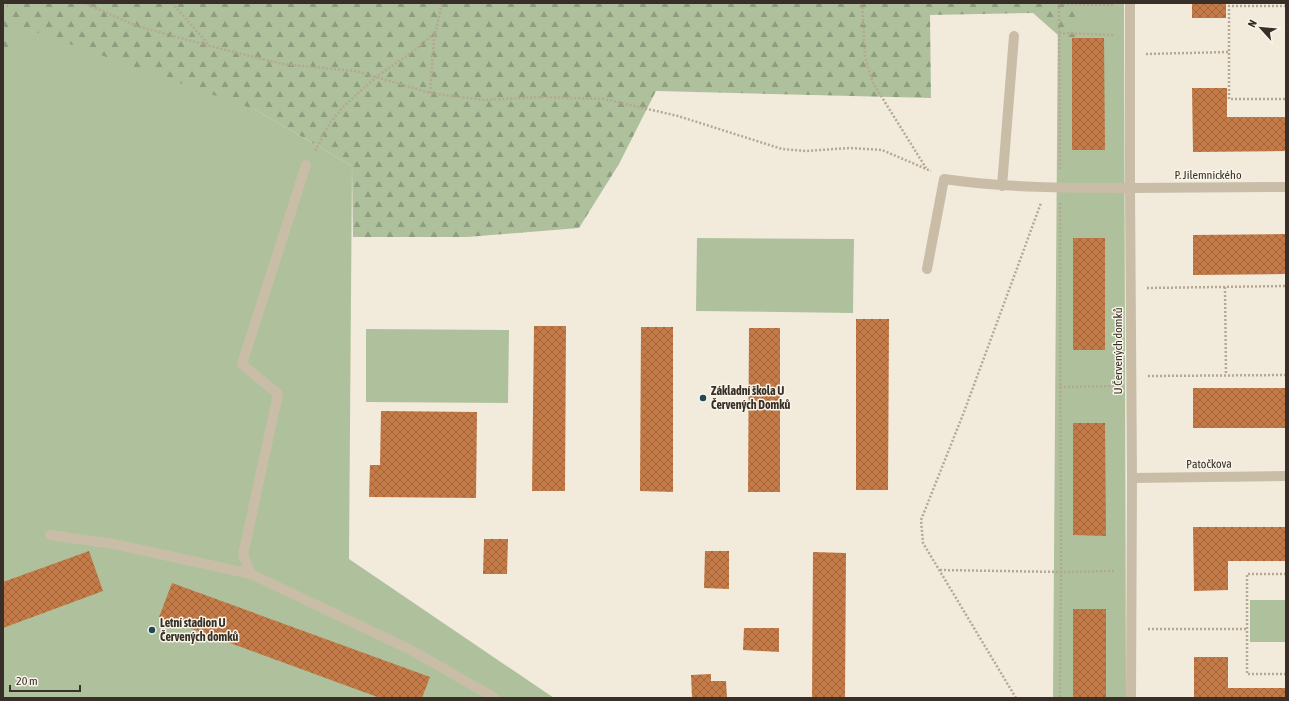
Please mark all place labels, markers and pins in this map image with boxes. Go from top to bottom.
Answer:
place label: Základní škola U Červených Domků [711,384,790,412]
marker: Základní škola U Červených Domků [698,393,708,403]
place label: Letní stadion U Červených domků [160,616,238,644]
marker: Letní stadion U Červených domků [147,625,157,635]

